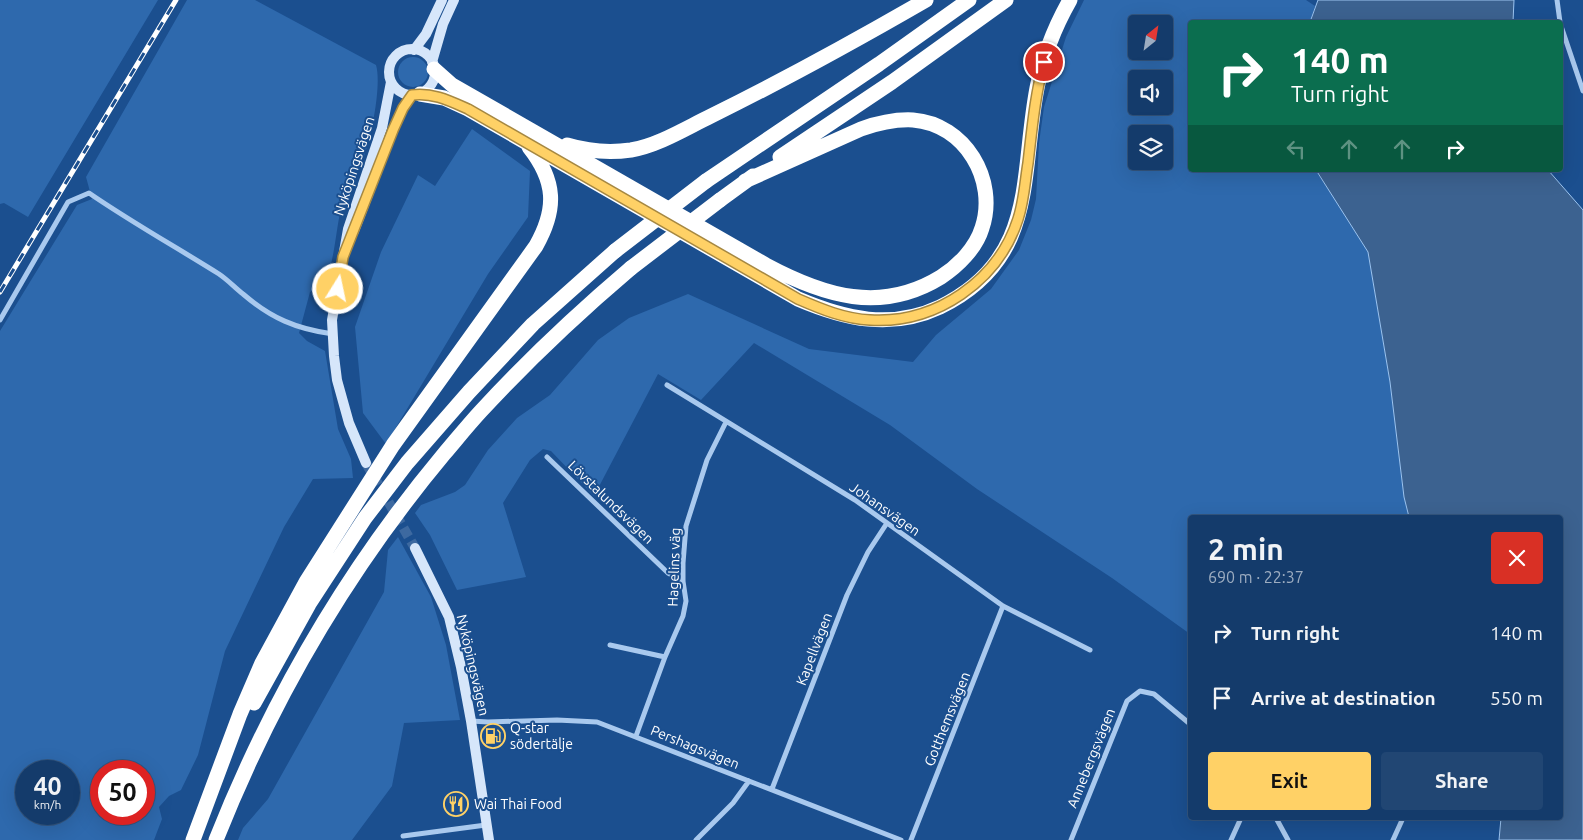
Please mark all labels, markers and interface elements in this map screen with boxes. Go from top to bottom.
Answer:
north arrow [1128,15,1172,60]
map controls [1128,15,1173,170]
icon: right [1208,40,1273,105]
text: 140 m [1291,40,1389,80]
pin [1023,41,1065,83]
icon: arrive [1030,48,1058,76]
button: sound [1128,70,1173,115]
text: Turn right [1291,81,1389,106]
street label: Nyköpingsvägen [330,114,378,218]
button: layers [1128,125,1173,170]
icon: left [1282,135,1310,163]
icon: ahead [1335,135,1363,163]
icon: ahead [1388,135,1416,163]
icon: right [1441,135,1469,163]
position arrow [311,262,363,314]
street label: Lövstalundsvägen [565,457,657,547]
street label: Johansvägen [847,479,923,539]
street label: Hagelins väg [665,527,683,607]
text: 2 min [1208,532,1284,566]
button: close [1491,532,1543,584]
text: 690 m · 22:37 [1208,568,1304,586]
street label: Kapellvägen [793,610,835,688]
street label: Nyköpingsvägen [454,613,492,717]
icon: right [1208,619,1236,647]
text: Turn right [1251,622,1339,644]
text: 140 m [1490,622,1543,644]
street label: Gotthemsvägen [921,670,973,768]
icon: arrive [1208,684,1236,712]
text: Arrive at destination [1251,687,1436,709]
text: 550 m [1490,687,1543,709]
street label: Annebergsvägen [1064,706,1118,810]
place label: Q-star södertälje [510,720,573,752]
street label: Pershagsvägen [648,722,742,772]
fuel station icon: Q-star södertälje [480,723,506,749]
button: Exit [1208,752,1371,810]
button: Share [1381,752,1543,810]
speed limit sign: 50 [90,760,155,825]
text: 40 [33,772,62,800]
restaurant icon: Wai Thai Food [443,791,469,817]
place label: Wai Thai Food [474,796,562,812]
text: km/h [34,798,61,811]

